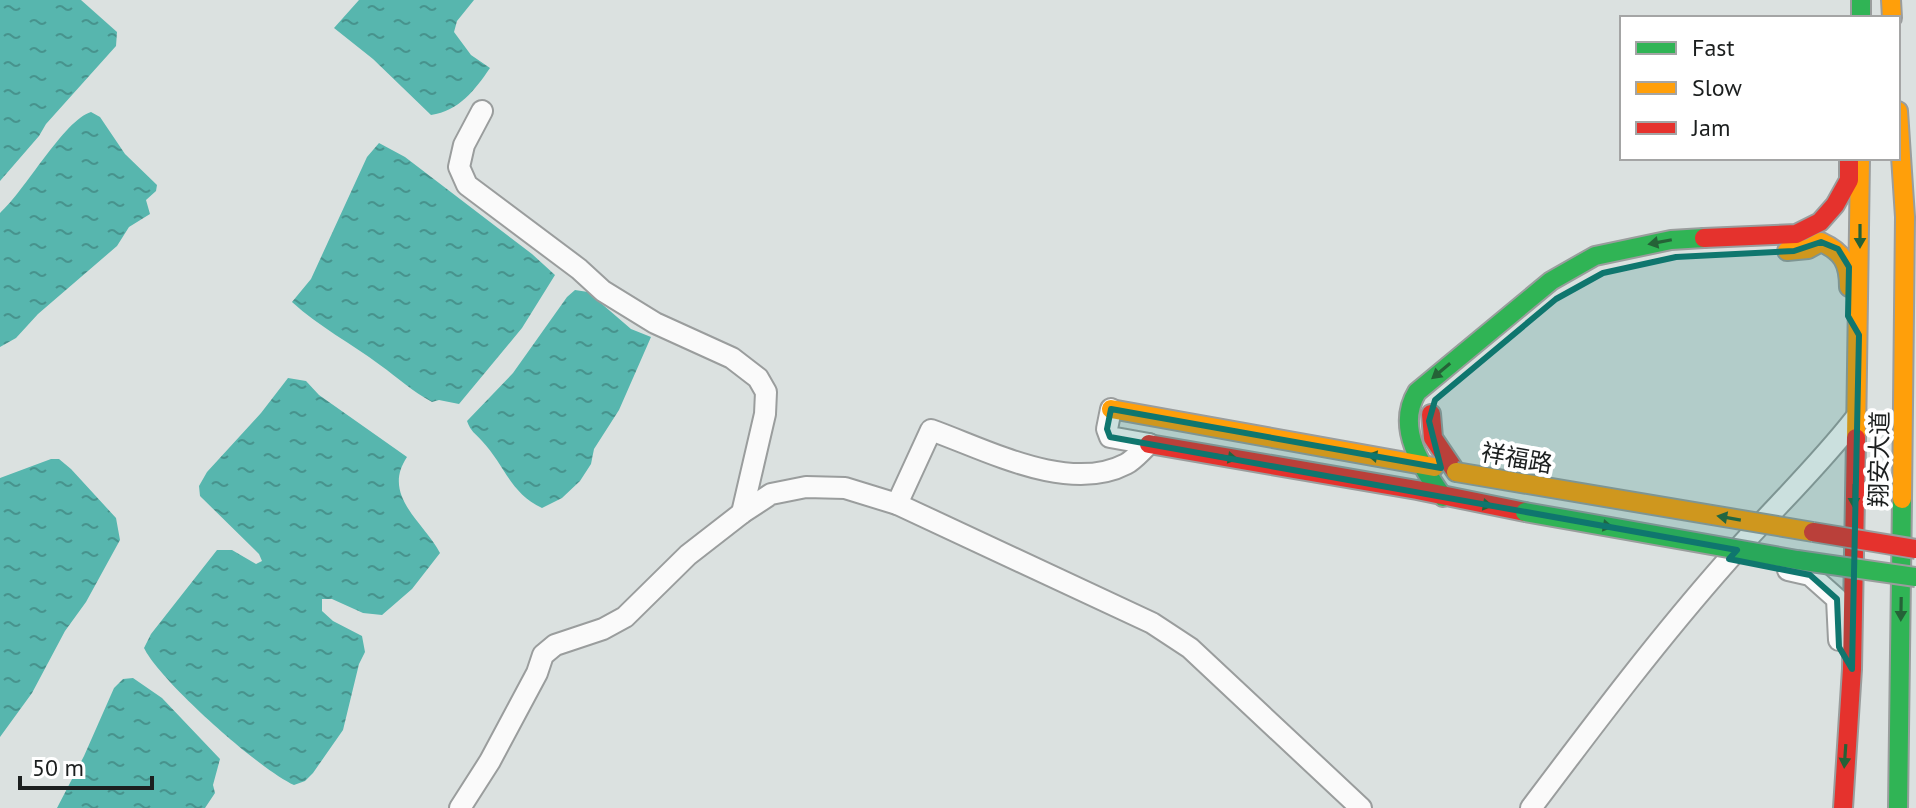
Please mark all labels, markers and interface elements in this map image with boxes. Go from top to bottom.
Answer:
legend [1620,16,1900,160]
text: Fast [1692,32,1735,63]
text: Slow [1692,72,1742,103]
text: Jam [1691,112,1730,143]
one-way arrow [1854,224,1866,249]
one-way arrow [1648,237,1673,249]
one-way arrow [1431,363,1451,379]
street label: 翔安大道 [1863,411,1895,507]
street label: 祥福路 [1479,436,1555,480]
one-way arrow [1367,450,1392,462]
one-way arrow [1213,451,1238,463]
one-way arrow [1848,484,1860,509]
one-way arrow [1469,498,1494,510]
one-way arrow [1716,512,1741,524]
one-way arrow [1589,520,1614,532]
one-way arrow [1895,597,1907,622]
scale bar [20,740,152,790]
one-way arrow [1838,744,1851,769]
text: 50 m [32,752,84,783]

